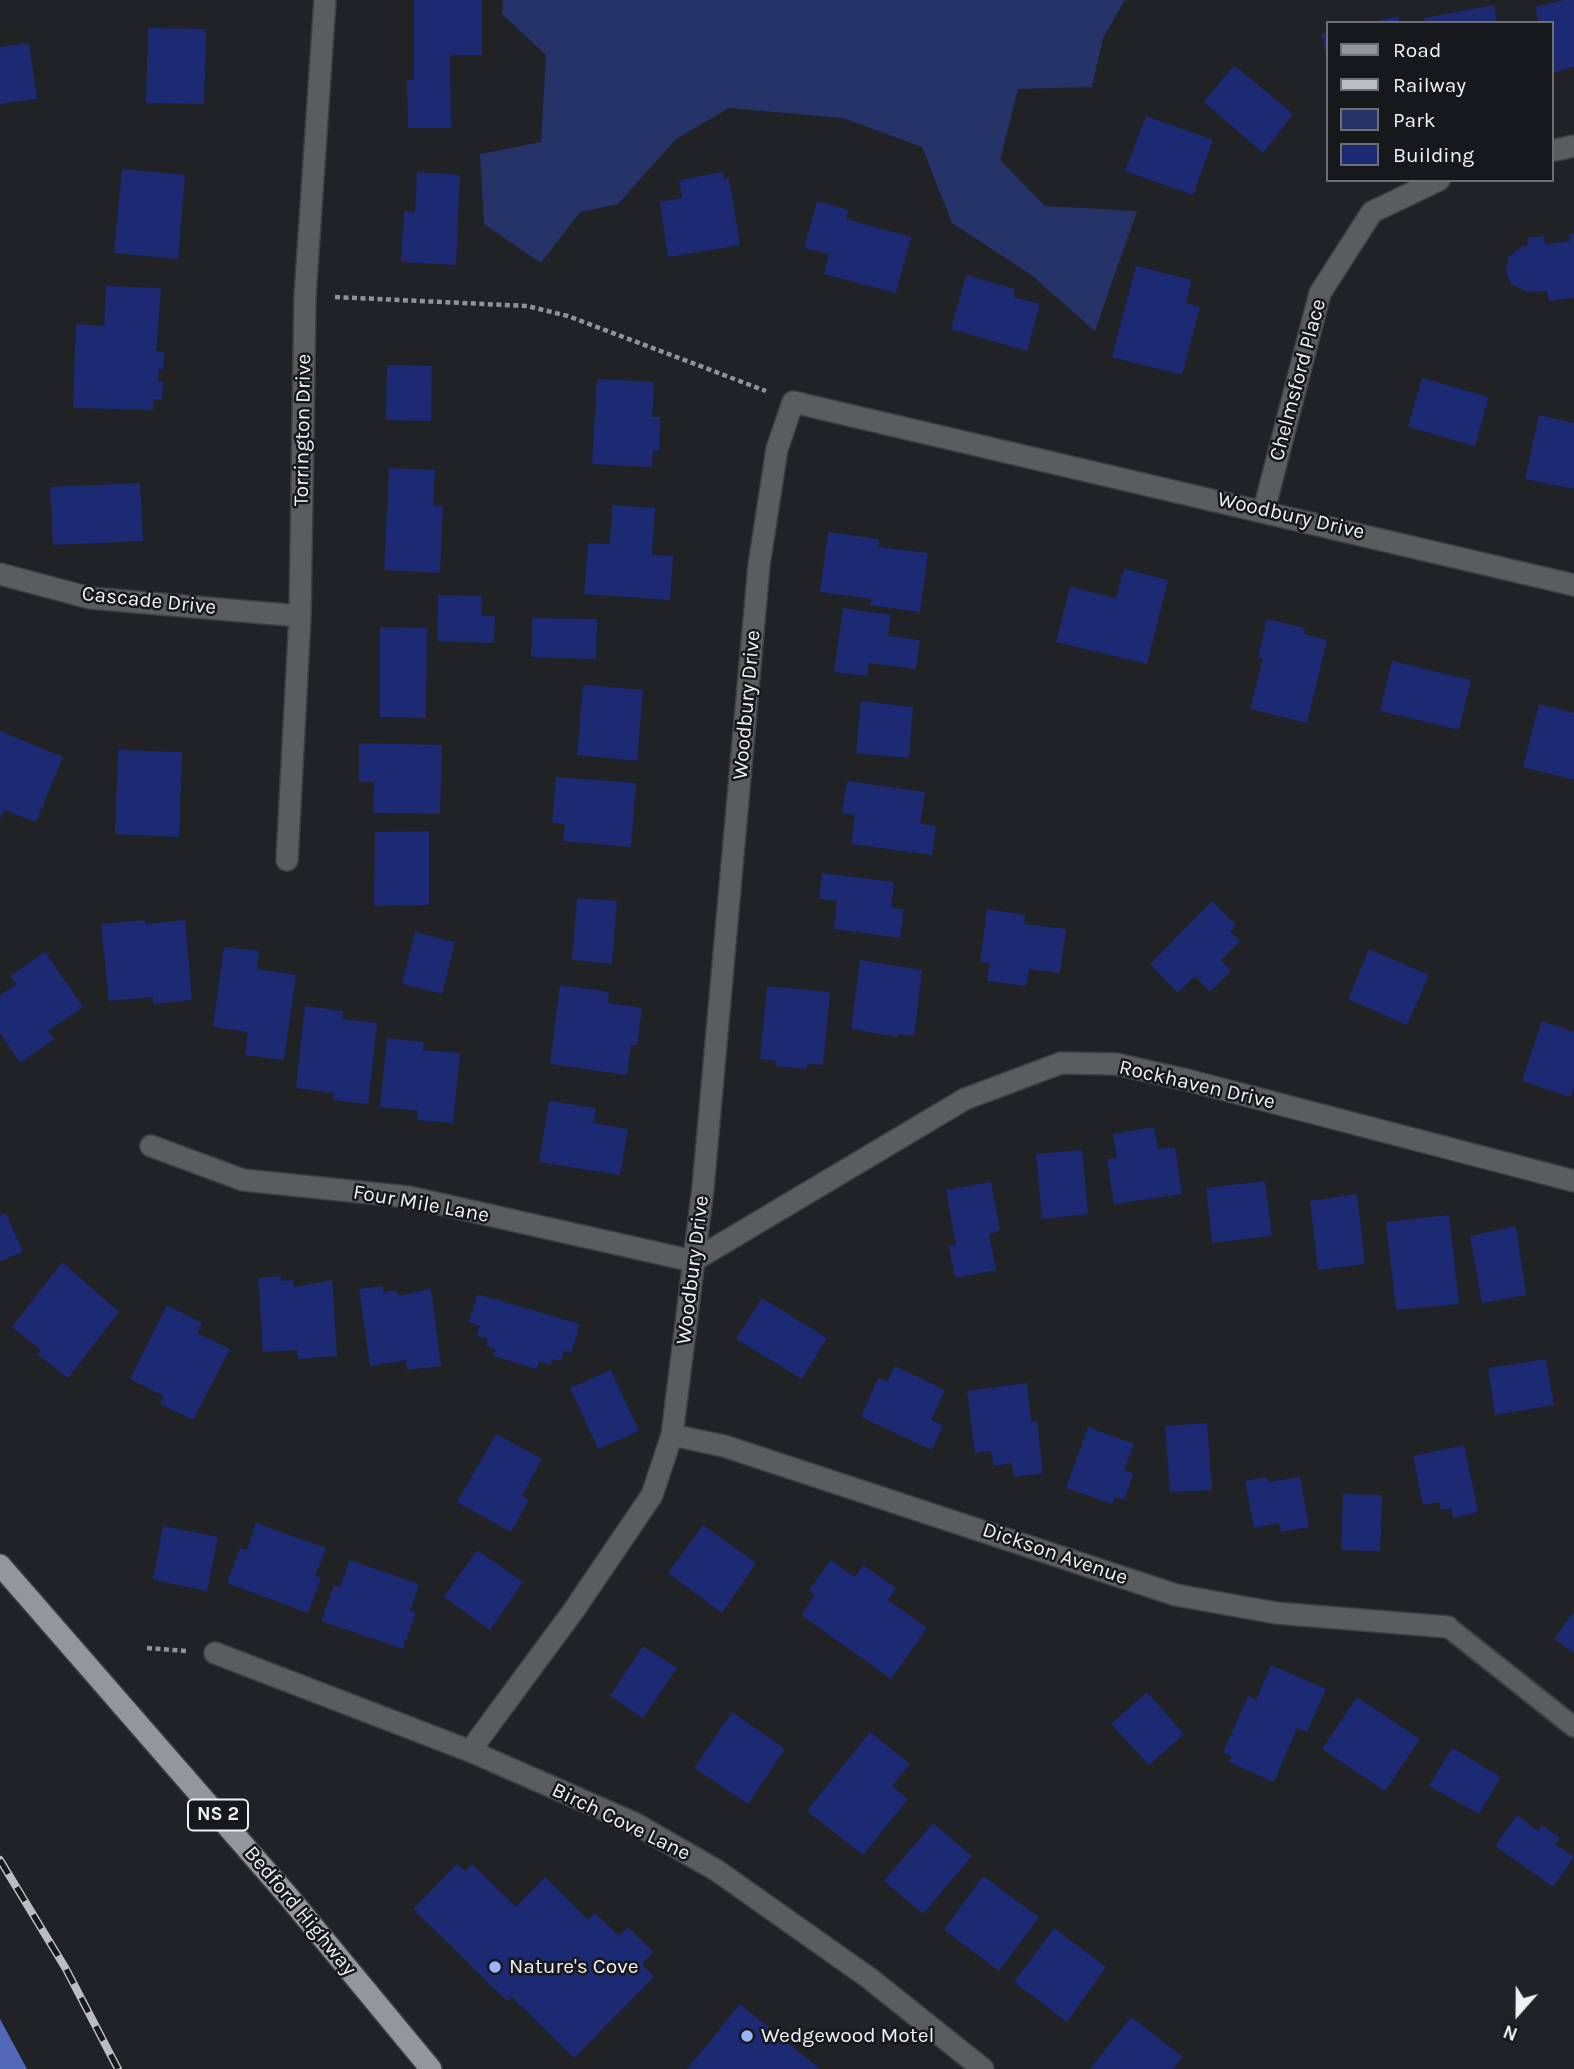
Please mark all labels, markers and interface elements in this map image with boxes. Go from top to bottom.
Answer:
legend [1326,21,1553,182]
text: Road [1393,38,1441,62]
text: Railway [1393,73,1466,97]
text: Park [1393,108,1436,132]
text: Building [1393,143,1474,167]
street label: Chelmsford Place [1264,296,1332,464]
street label: Torrington Drive [289,354,317,506]
street label: Woodbury Drive [1215,487,1367,545]
street label: Cascade Drive [80,581,218,621]
street label: Woodbury Drive [728,629,766,781]
street label: Rockhaven Drive [1117,1055,1277,1115]
street label: Four Mile Lane [351,1180,491,1228]
street label: Woodbury Drive [671,1194,715,1346]
street label: Dickson Avenue [979,1517,1131,1591]
street label: Birch Cove Lane [548,1778,694,1866]
road number: NS 2 [188,1800,248,1830]
street label: Bedford Highway [238,1841,362,1981]
place label: Nature's Cove [509,1954,638,1980]
marker: Nature's Cove [487,1959,503,1975]
north arrow [1483,1978,1553,2048]
text: N [1500,2020,1521,2045]
place label: Wedgewood Motel [761,2023,934,2049]
marker: Wedgewood Motel [739,2028,755,2044]

